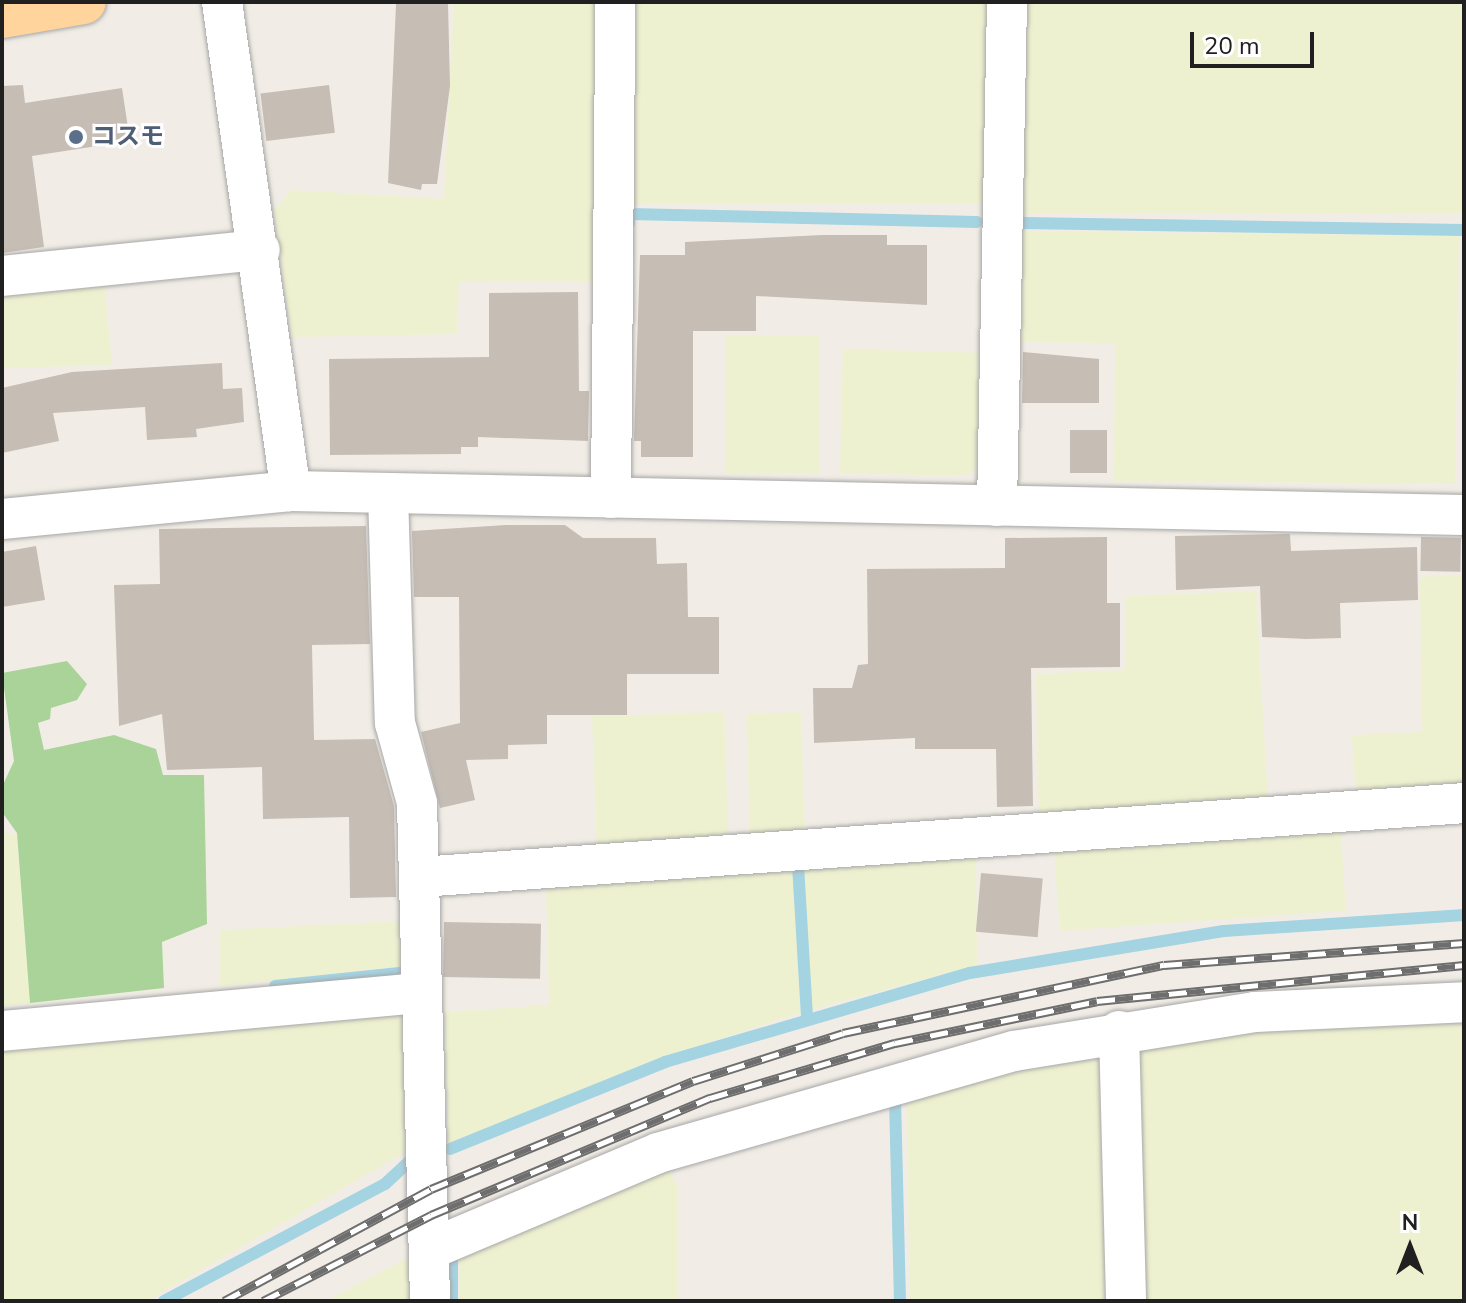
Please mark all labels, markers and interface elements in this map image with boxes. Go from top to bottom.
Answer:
scale bar [1194,16,1318,66]
text: 20 m [1204,30,1260,62]
place label: コスモ [92,123,164,151]
marker: コスモ [67,128,85,146]
north arrow [1370,1207,1450,1287]
text: N [1402,1208,1418,1238]

